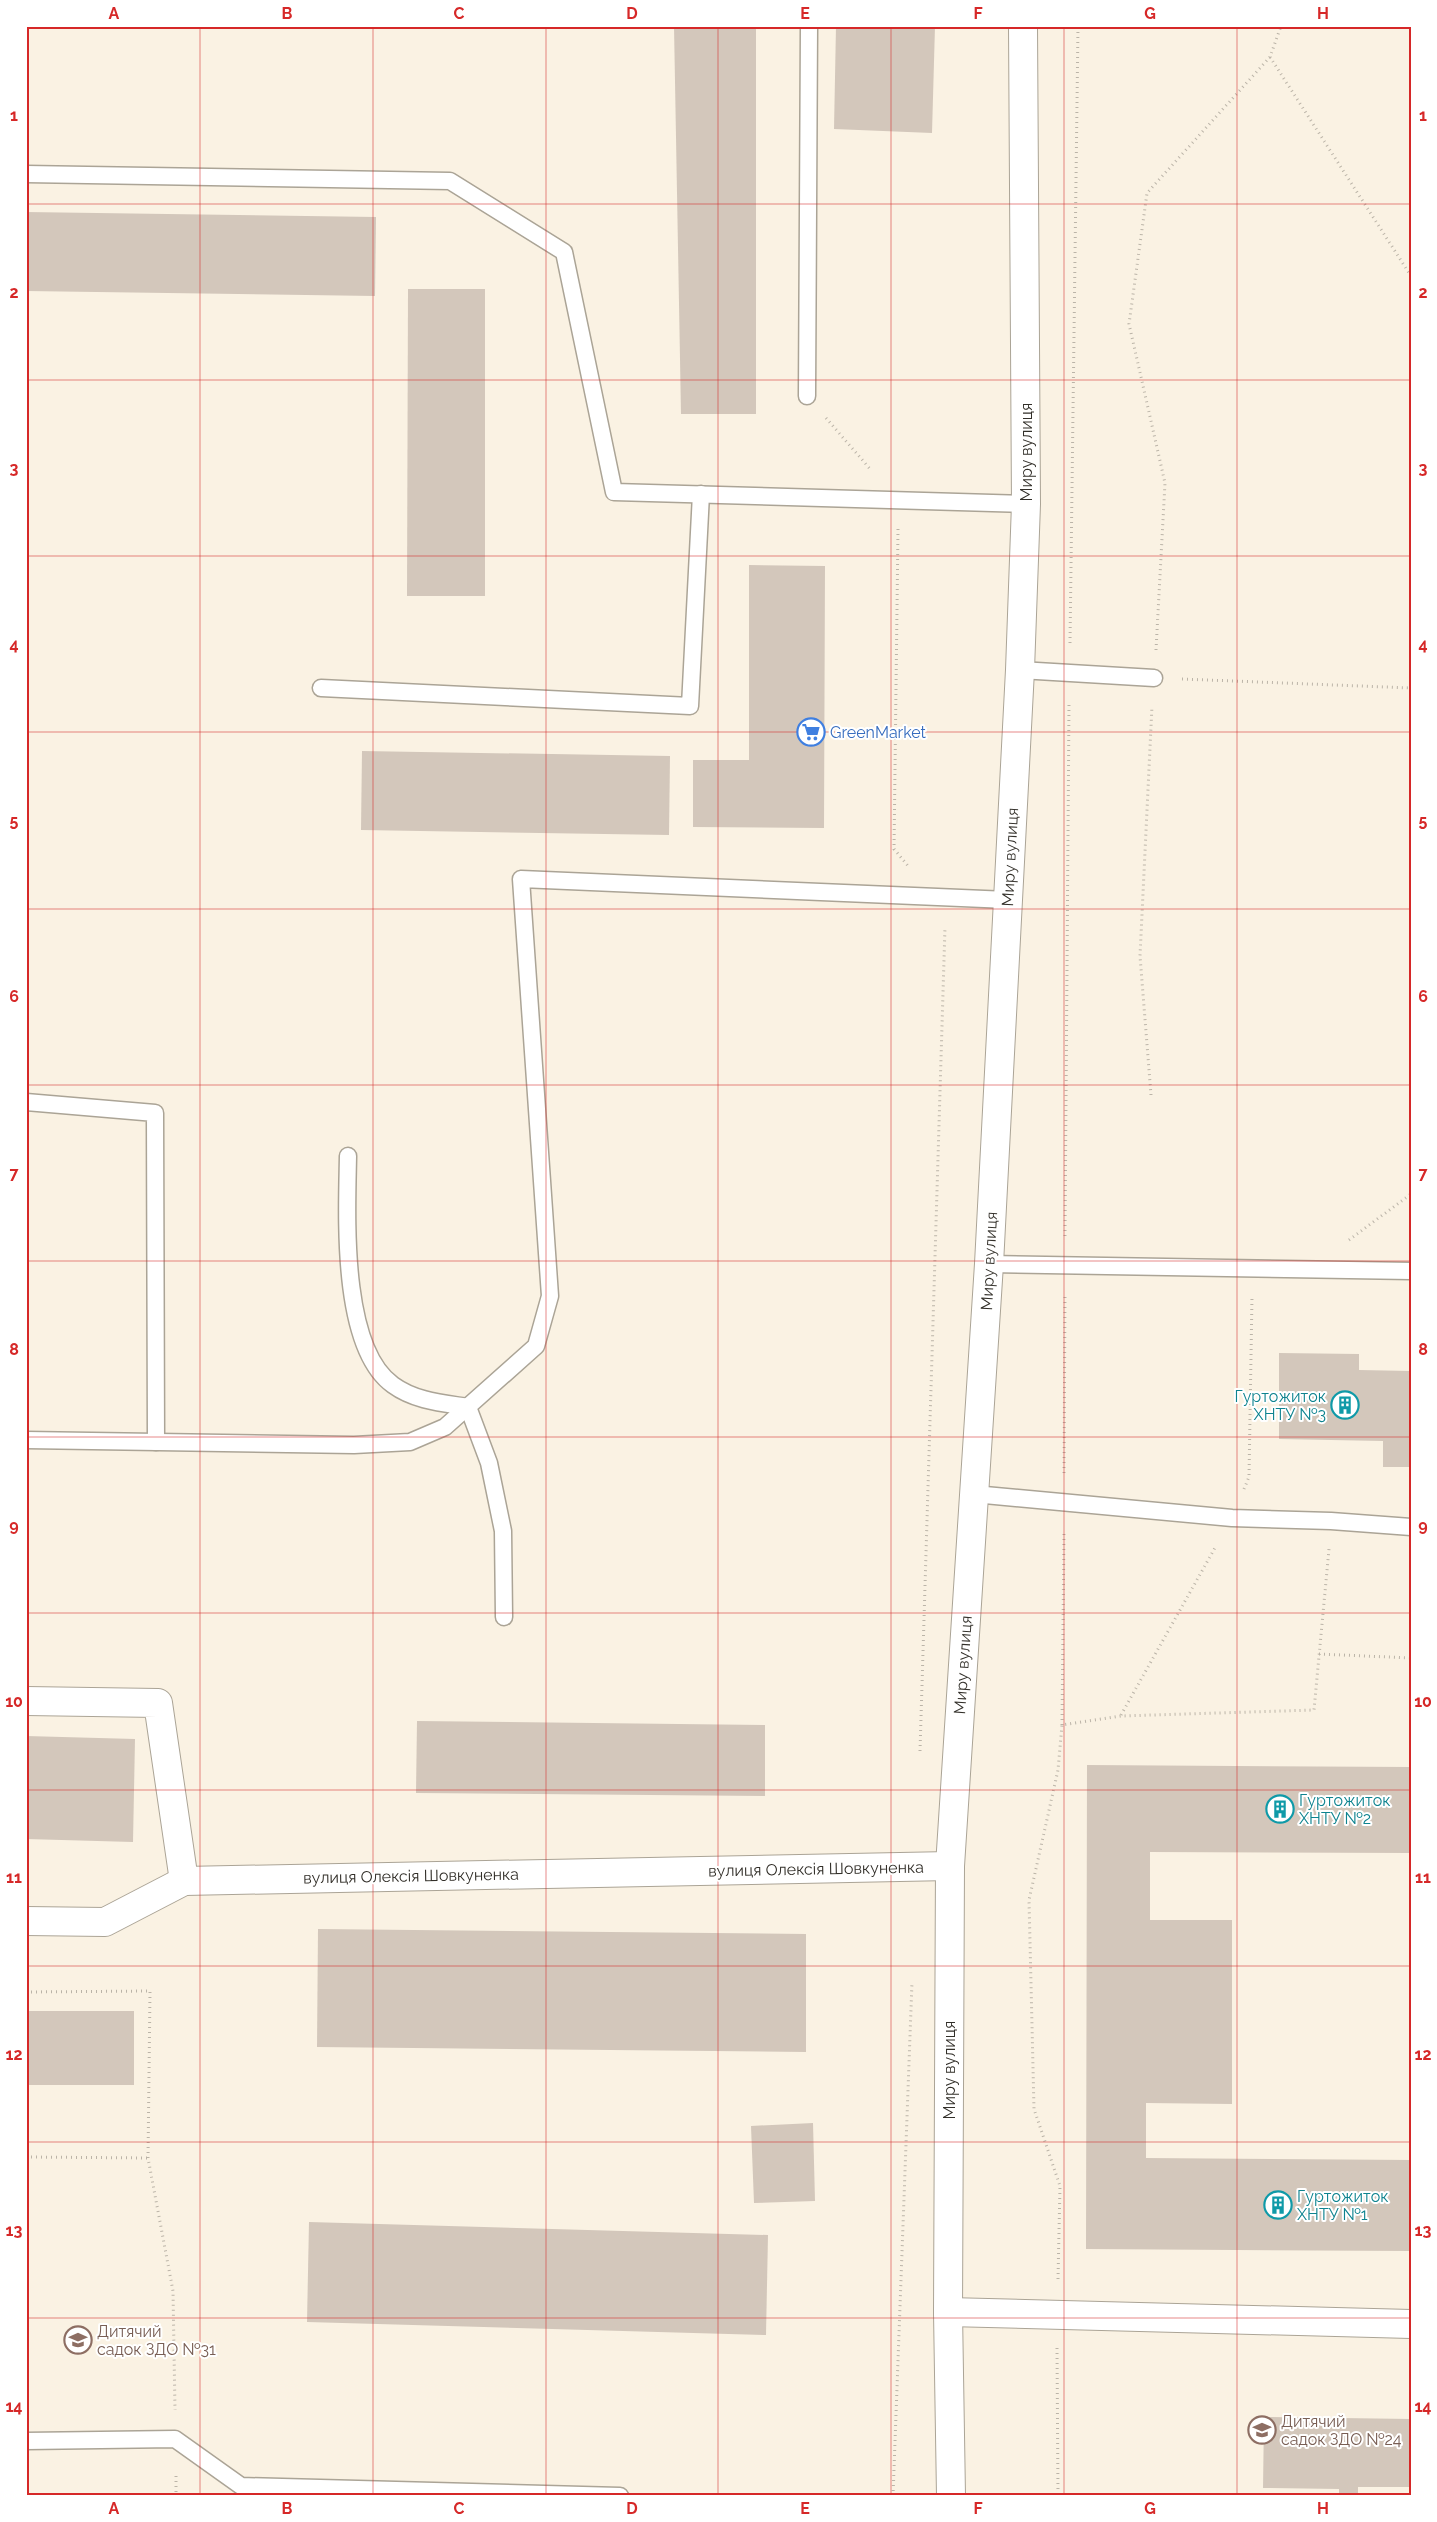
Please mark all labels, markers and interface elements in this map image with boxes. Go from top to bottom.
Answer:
text: A [109,4,120,23]
text: B [282,4,293,23]
text: C [454,4,465,23]
text: D [626,4,638,23]
text: E [800,4,810,23]
text: F [973,4,983,23]
text: G [1144,4,1156,23]
text: H [1317,4,1329,23]
text: 1 [10,106,18,125]
text: 1 [1419,106,1427,125]
text: 2 [9,283,19,302]
text: 2 [1418,283,1428,302]
street label: Миру вулиця [1017,403,1036,501]
text: 3 [10,459,19,478]
text: 3 [1419,459,1428,478]
text: 4 [9,635,19,654]
text: 4 [1418,635,1428,654]
supermarket icon: GreenMarket [796,717,826,747]
place label: GreenMarket [830,723,927,742]
street label: Миру вулиця [998,807,1022,907]
text: 5 [10,811,19,830]
text: 5 [1419,811,1428,830]
text: 6 [9,987,19,1006]
text: 6 [1418,987,1428,1006]
text: 7 [10,1164,19,1183]
text: 7 [1419,1164,1428,1183]
street label: Миру вулиця [977,1211,1001,1311]
text: 8 [9,1340,19,1359]
text: 8 [1418,1340,1428,1359]
place label: Гуртожиток ХНТУ №3 [1234,1387,1326,1424]
building icon: Гуртожиток ХНТУ №3 [1330,1390,1360,1420]
text: 9 [9,1516,19,1535]
text: 9 [1418,1516,1428,1535]
street label: Миру вулиця [950,1615,976,1715]
text: 10 [5,1692,23,1711]
text: 10 [1414,1692,1432,1711]
place label: Гуртожиток ХНТУ №2 [1299,1791,1391,1828]
building icon: Гуртожиток ХНТУ №2 [1265,1794,1295,1824]
street label: вулиця Олексія Шовкуненка [708,1858,924,1880]
street label: вулиця Олексія Шовкуненка [303,1865,519,1887]
text: 11 [6,1868,22,1887]
text: 11 [1415,1868,1431,1887]
street label: Миру вулиця [940,2021,959,2119]
text: 12 [6,2045,22,2064]
text: 12 [1415,2045,1431,2064]
place label: Гуртожиток ХНТУ №1 [1297,2187,1389,2224]
building icon: Гуртожиток ХНТУ №1 [1263,2190,1293,2220]
text: 13 [6,2221,22,2240]
text: 13 [1415,2221,1431,2240]
place label: Дитячий садок ЗДО №31 [97,2322,216,2359]
school or university icon: Дитячий садок ЗДО №31 [63,2325,93,2355]
text: 14 [5,2397,23,2416]
text: 14 [1414,2397,1432,2416]
place label: Дитячий садок ЗДО №24 [1281,2412,1402,2449]
school or university icon: Дитячий садок ЗДО №24 [1247,2415,1277,2445]
text: A [109,2499,120,2518]
text: B [282,2499,293,2518]
text: C [454,2499,465,2518]
text: D [626,2499,638,2518]
text: E [800,2499,810,2518]
text: F [973,2499,983,2518]
text: G [1144,2499,1156,2518]
text: H [1317,2499,1329,2518]

